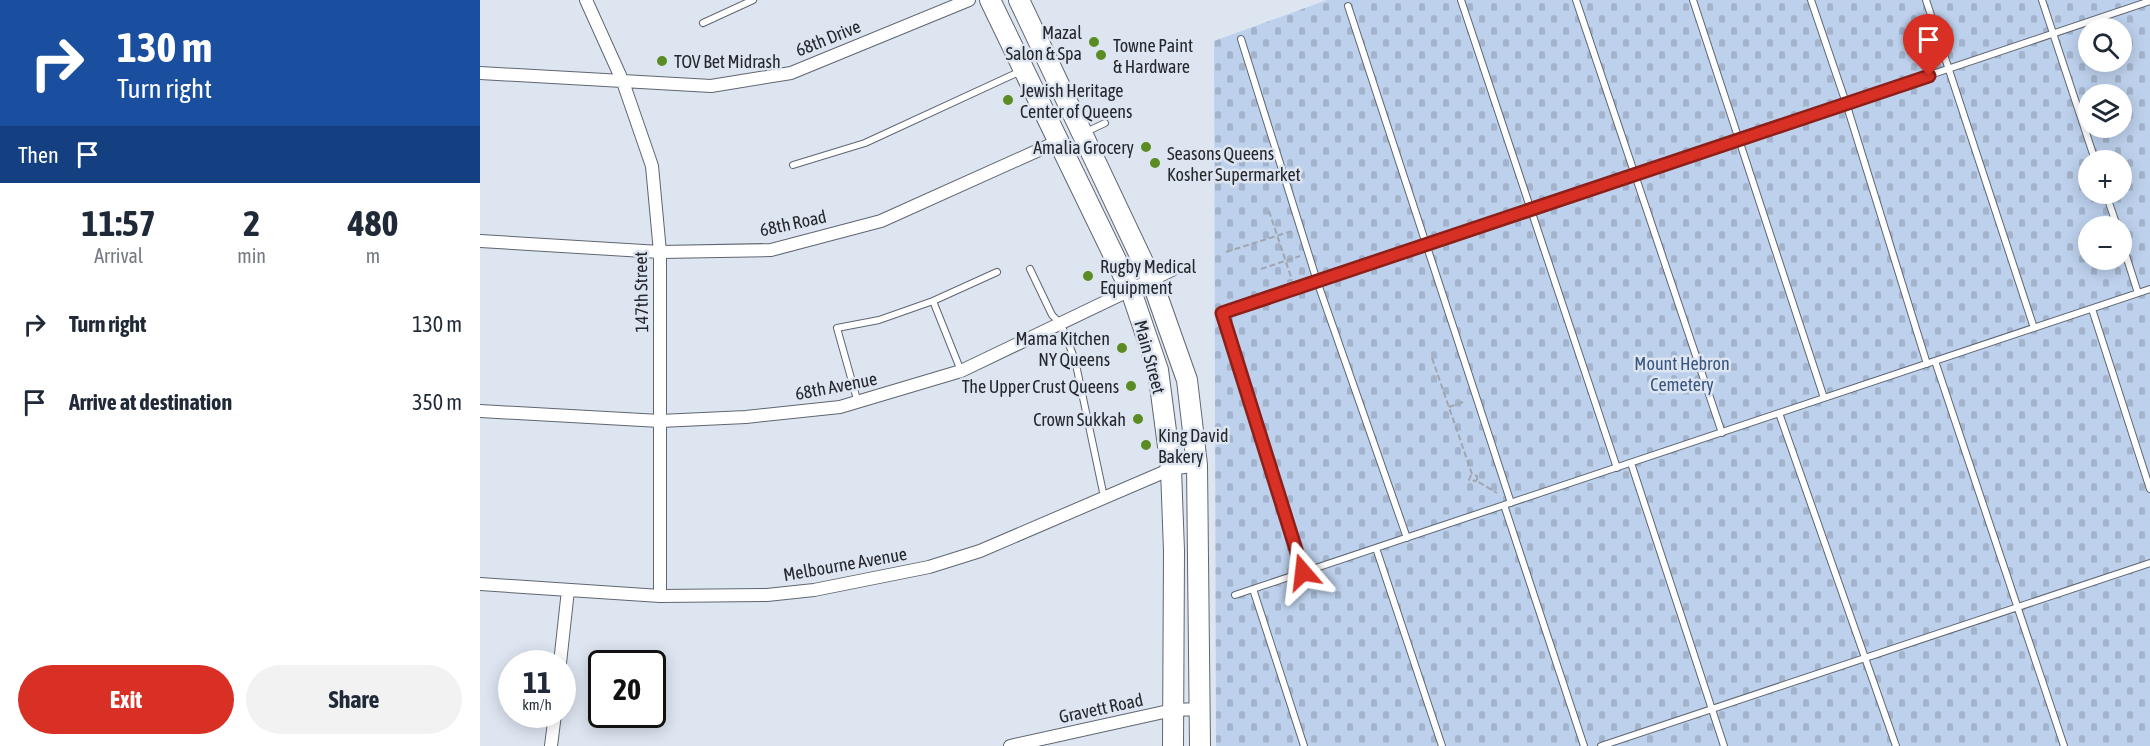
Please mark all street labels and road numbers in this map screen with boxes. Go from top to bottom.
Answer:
street label: 68th Drive [792,15,864,61]
street label: 68th Road [758,206,828,240]
street label: 147th Street [630,251,652,333]
street label: Main Street [1130,318,1170,396]
street label: 68th Avenue [793,368,879,404]
street label: Melbourne Avenue [782,543,908,585]
street label: Gravett Road [1057,689,1145,727]

